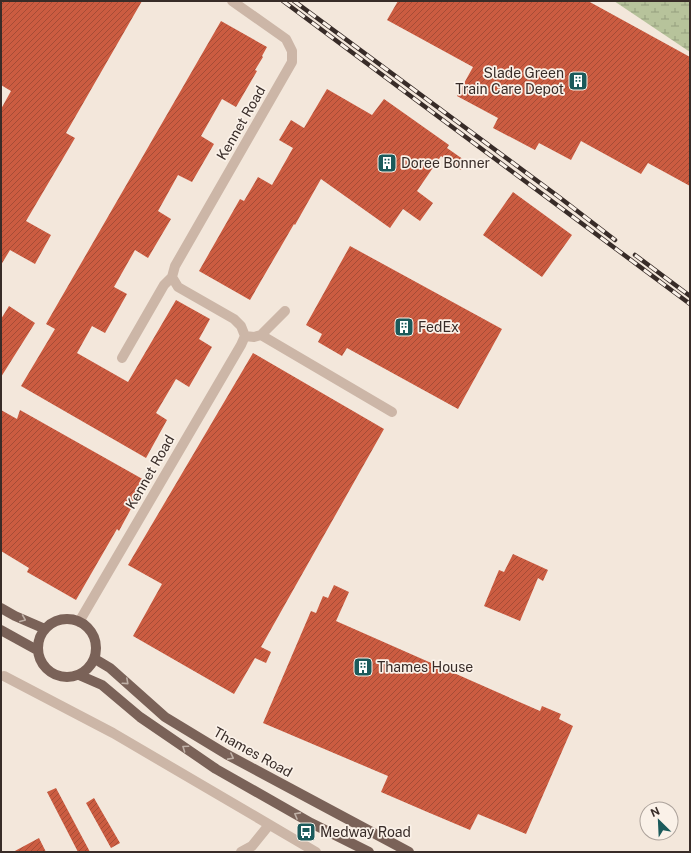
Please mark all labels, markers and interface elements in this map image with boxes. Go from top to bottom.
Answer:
place label: Slade Green Train Care Depot [455,65,564,97]
building icon: Slade Green Train Care Depot [567,70,589,92]
street label: Kennet Road [213,83,269,163]
building icon: Doree Bonner [376,152,398,174]
place label: Doree Bonner [401,155,490,171]
building icon: FedEx [393,316,415,338]
place label: FedEx [418,319,459,335]
street label: Kennet Road [122,432,178,512]
one-way arrow [18,614,26,622]
building icon: Thames House [352,656,374,678]
place label: Thames House [377,659,473,675]
one-way arrow [121,677,129,685]
street label: Thames Road [211,724,295,780]
one-way arrow [182,745,189,753]
one-way arrow [227,753,235,760]
north arrow [639,801,679,841]
text: N [649,805,661,819]
one-way arrow [294,812,301,819]
bus stop icon: Medway Road [295,821,317,843]
place label: Medway Road [320,824,411,840]

